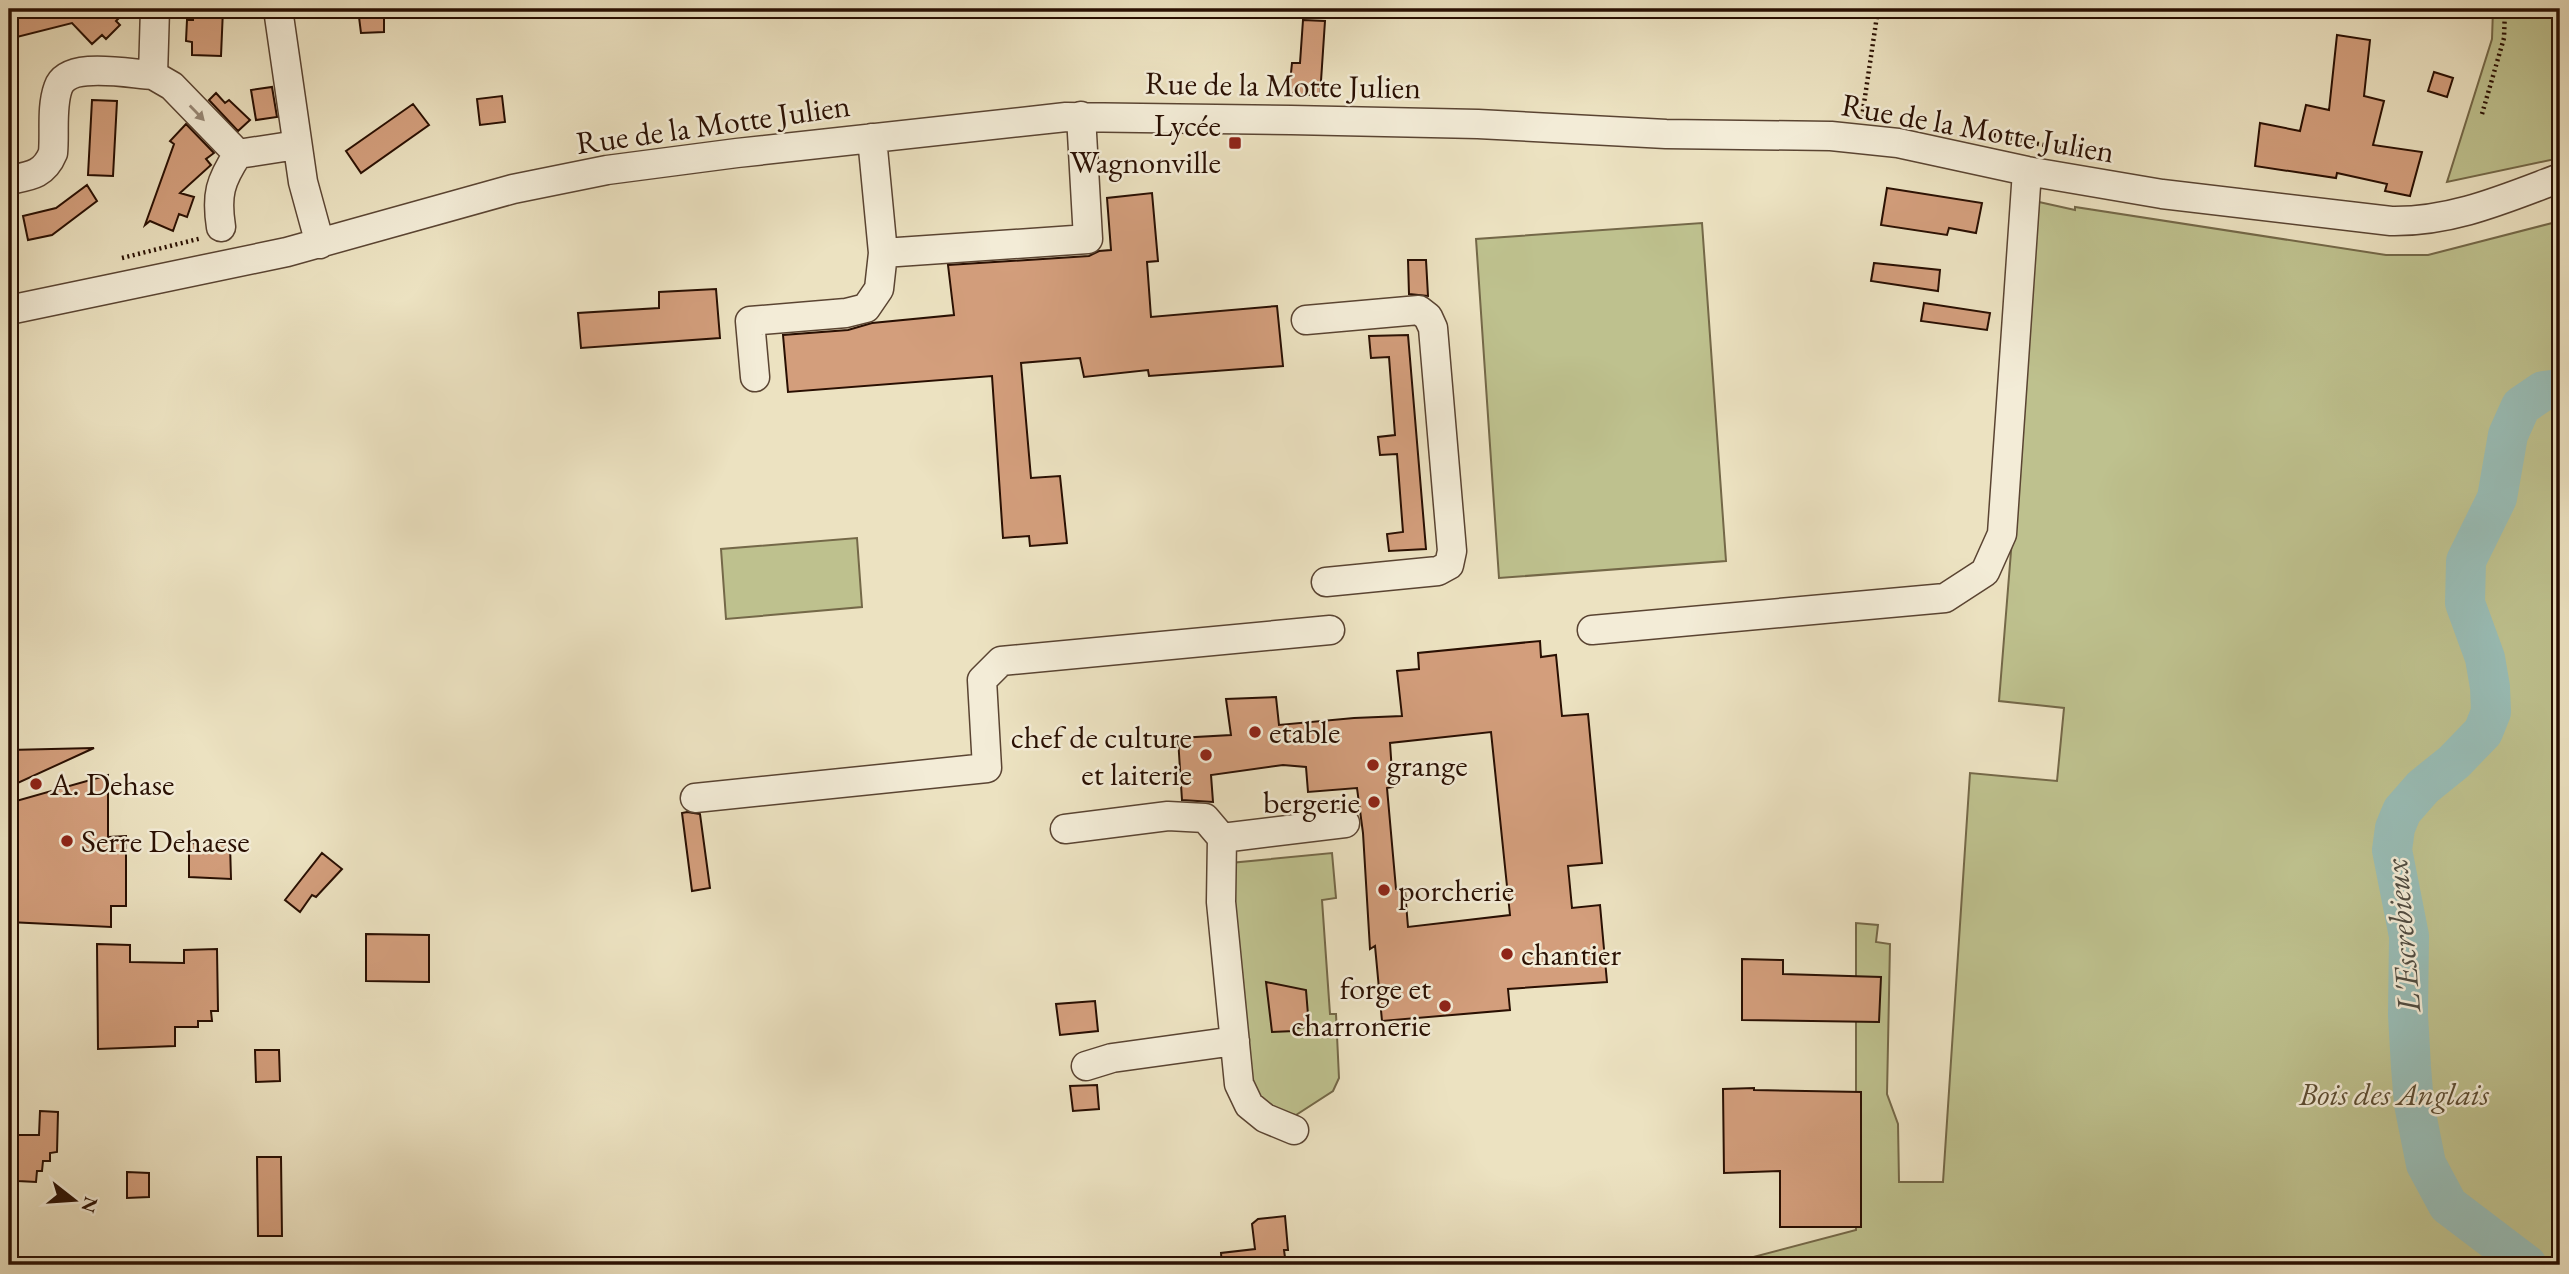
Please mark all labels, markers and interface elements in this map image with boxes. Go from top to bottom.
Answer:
street label: Rue de la Motte Julien [1145,62,1422,108]
street label: Rue de la Motte Julien [1838,83,2118,173]
street label: Rue de la Motte Julien [573,84,853,164]
one-way arrow [189,104,206,121]
place label: Lycée Wagnonville [1070,104,1221,183]
marker: Lycée Wagnonville [1227,135,1243,151]
place label: etable [1269,711,1340,753]
place label: chef de culture et laiterie [1011,716,1192,795]
marker: etable [1247,724,1263,740]
place label: grange [1387,744,1468,786]
marker: chef de culture et laiterie [1198,747,1214,763]
marker: grange [1365,757,1381,773]
place label: A. Dehase [49,763,175,805]
marker: A. Dehase [28,776,44,792]
place label: bergerie [1263,781,1360,823]
marker: bergerie [1366,794,1382,810]
place label: Serre Dehaese [81,820,250,862]
marker: Serre Dehaese [59,833,75,849]
water label: L'Escrebieux [2374,856,2430,1015]
place label: porcherie [1398,869,1514,911]
marker: porcherie [1376,882,1392,898]
place label: chantier [1521,933,1622,975]
marker: chantier [1499,946,1515,962]
place label: forge et charronerie [1291,967,1431,1046]
marker: forge et charronerie [1437,998,1453,1014]
park label: Bois des Anglais [2298,1073,2489,1115]
north arrow [38,1166,108,1236]
text: N [75,1194,104,1216]

